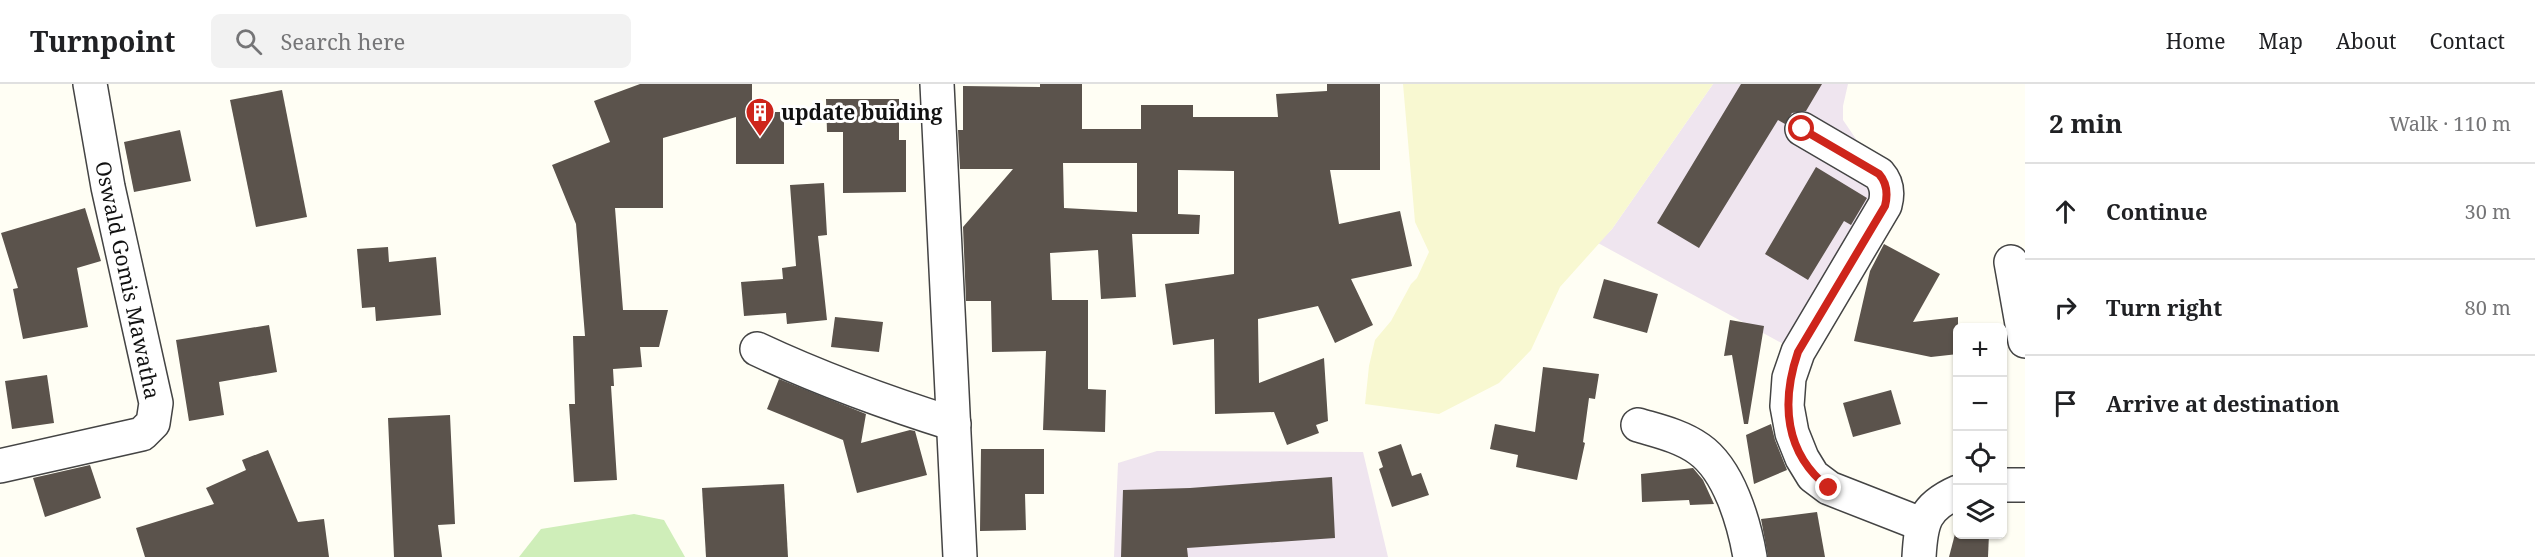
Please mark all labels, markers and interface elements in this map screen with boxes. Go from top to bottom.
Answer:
search box [211,14,631,68]
text: Turnpoint [30,22,175,60]
icon: search [232,25,265,58]
text: Search here [280,26,405,56]
text: Home [2166,27,2226,55]
text: Map [2259,27,2303,55]
text: About [2336,27,2397,55]
text: Contact [2430,27,2505,55]
building icon: update buiding [744,96,776,138]
place label: update buiding [781,98,943,126]
text: 2 min [2049,105,2123,141]
text: Walk · 110 m [2389,110,2511,137]
route start [1788,115,1814,141]
street label: Oswald Gomis Mawatha [89,159,167,401]
icon: ahead [2049,195,2082,228]
text: Continue [2106,196,2208,226]
text: 30 m [2465,198,2511,225]
icon: right [2049,291,2082,324]
text: Turn right [2106,292,2222,322]
text: 80 m [2465,294,2511,321]
map controls [1953,323,2007,539]
button: + [1953,323,2007,377]
button: − [1953,377,2007,431]
icon: arrive [2049,387,2082,420]
text: Arrive at destination [2106,388,2340,418]
button: locate [1953,431,2007,485]
route end [1815,474,1841,500]
button: layers [1953,485,2007,539]

